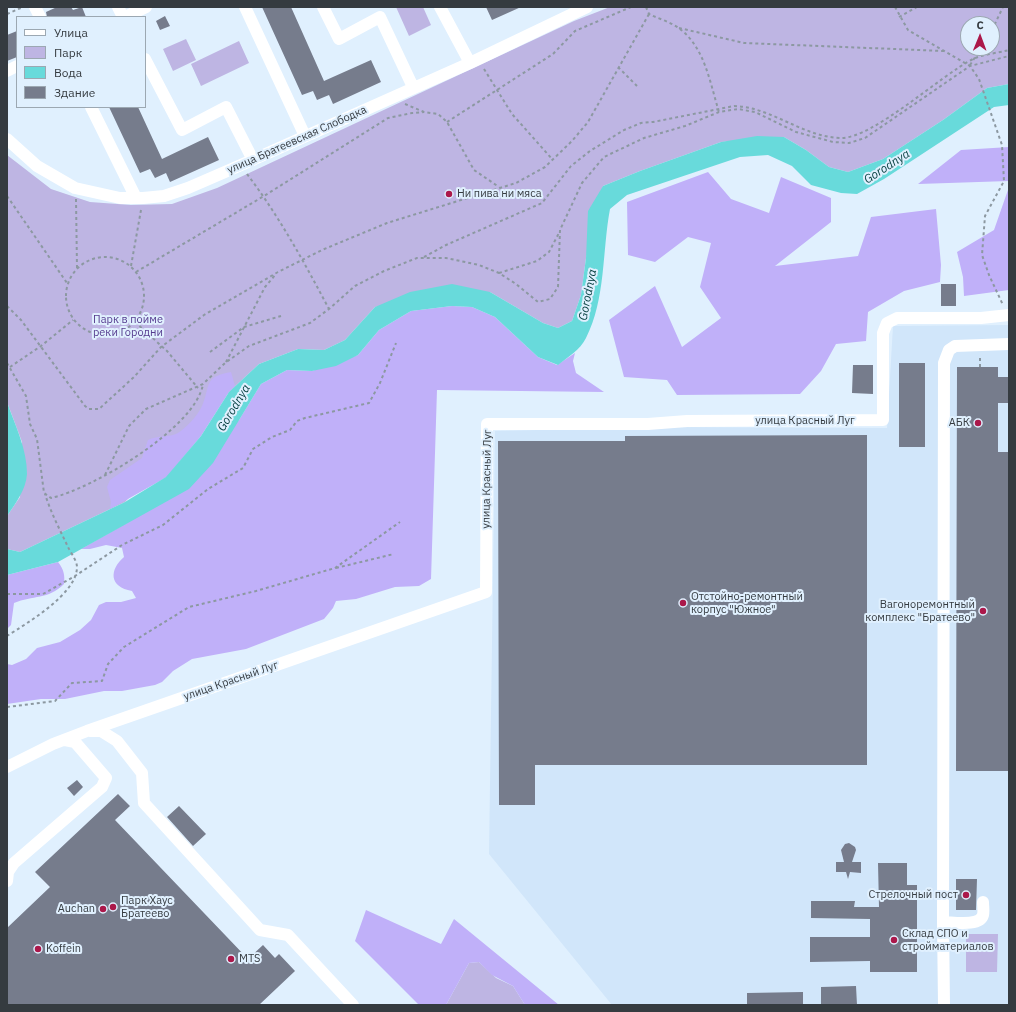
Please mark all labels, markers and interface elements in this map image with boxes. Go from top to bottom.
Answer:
legend [16,16,146,108]
north arrow [960,16,1000,56]
text: С [976,18,984,32]
text: Улица [54,25,88,40]
text: Парк [54,45,82,60]
text: Вода [54,65,82,80]
text: Здание [54,85,95,100]
street label: улица Братеевская Слободка [225,103,369,177]
water label: Gorodnya [861,147,913,187]
place label: Ни пива ни мяса [457,187,542,201]
marker: Ни пива ни мяса [444,189,454,199]
water label: Gorodnya [576,268,600,322]
park label: Парк в пойме реки Городни [93,313,163,339]
water label: Gorodnya [214,382,254,434]
street label: улица Красный Луг [755,414,855,428]
place label: АБК [949,416,970,430]
marker: АБК [973,418,983,428]
street label: улица Красный Луг [480,429,494,529]
place label: Отстойно-ремонтный корпус "Южное" [691,590,803,616]
marker: Отстойно-ремонтный корпус "Южное" [678,598,688,608]
place label: Вагоноремонтный комплекс "Братеево" [865,598,975,624]
marker: Вагоноремонтный комплекс "Братеево" [978,606,988,616]
street label: улица Красный Луг [182,659,280,703]
place label: Стрелочный пост [869,888,958,902]
marker: Стрелочный пост [961,890,971,900]
place label: Парк Хаус Братеево [121,894,173,920]
place label: Auchan [58,902,95,916]
marker: Парк Хаус Братеево [108,902,118,912]
marker: Auchan [98,904,108,914]
place label: Склад СПО и стройматериалов [902,927,994,953]
marker: Склад СПО и стройматериалов [889,935,899,945]
place label: Koffein [46,942,81,956]
marker: Koffein [33,944,43,954]
place label: MTS [239,952,260,966]
marker: MTS [226,954,236,964]

